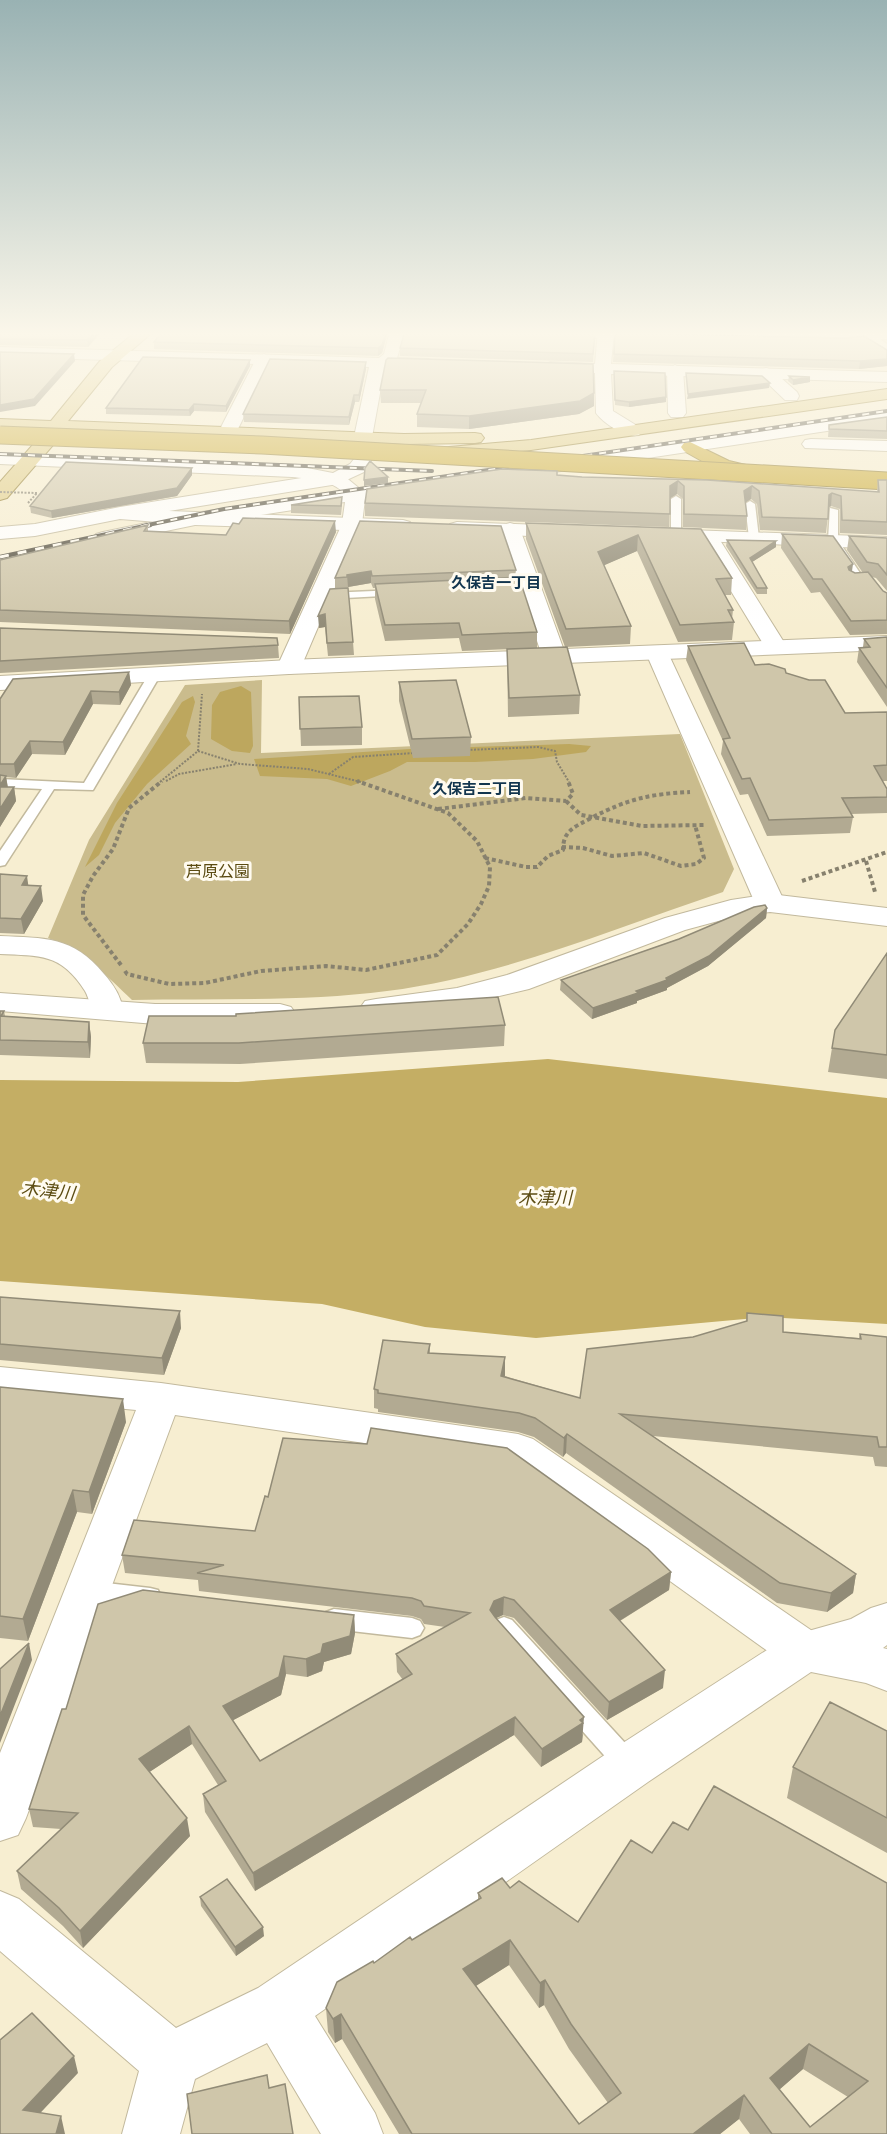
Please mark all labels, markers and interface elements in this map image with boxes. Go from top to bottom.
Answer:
district label: 久保吉一丁目 [451,572,541,593]
district label: 久保吉二丁目 [432,778,522,799]
park label: 芦原公園 [186,860,250,883]
water label: 木津川 [20,1175,78,1206]
water label: 木津川 [518,1185,574,1210]

